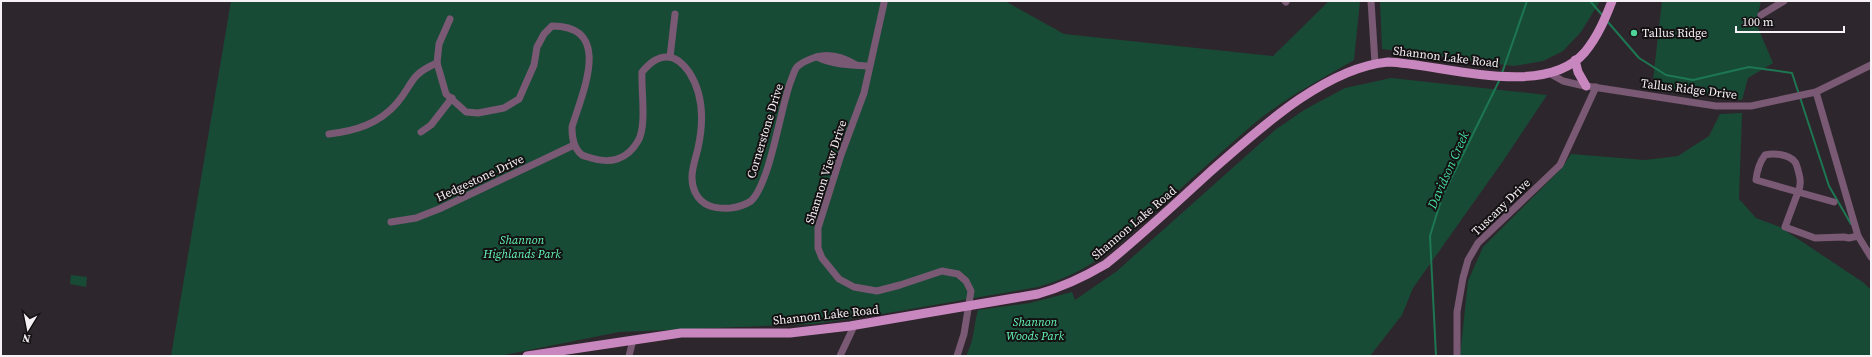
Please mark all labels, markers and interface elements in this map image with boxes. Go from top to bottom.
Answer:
scale bar [1736,8,1844,34]
text: 100 m [1742,14,1774,30]
place label: Tallus Ridge [1642,25,1707,41]
marker: Tallus Ridge [1629,28,1639,38]
street label: Shannon Lake Road [1392,43,1500,71]
street label: Tallus Ridge Drive [1640,75,1738,103]
street label: Cornerstone Drive [743,82,787,180]
street label: Shannon View Drive [802,118,850,226]
water label: Davidson Creek [1423,128,1473,212]
street label: Hedgestone Drive [434,151,526,205]
street label: Tuscany Drive [1468,175,1534,239]
street label: Shannon Lake Road [1088,183,1180,263]
park label: Shannon Highlands Park [482,232,561,262]
street label: Shannon Lake Road [772,301,880,329]
north arrow [8,309,48,349]
park label: Shannon Woods Park [1006,314,1064,344]
text: N [21,330,32,346]

